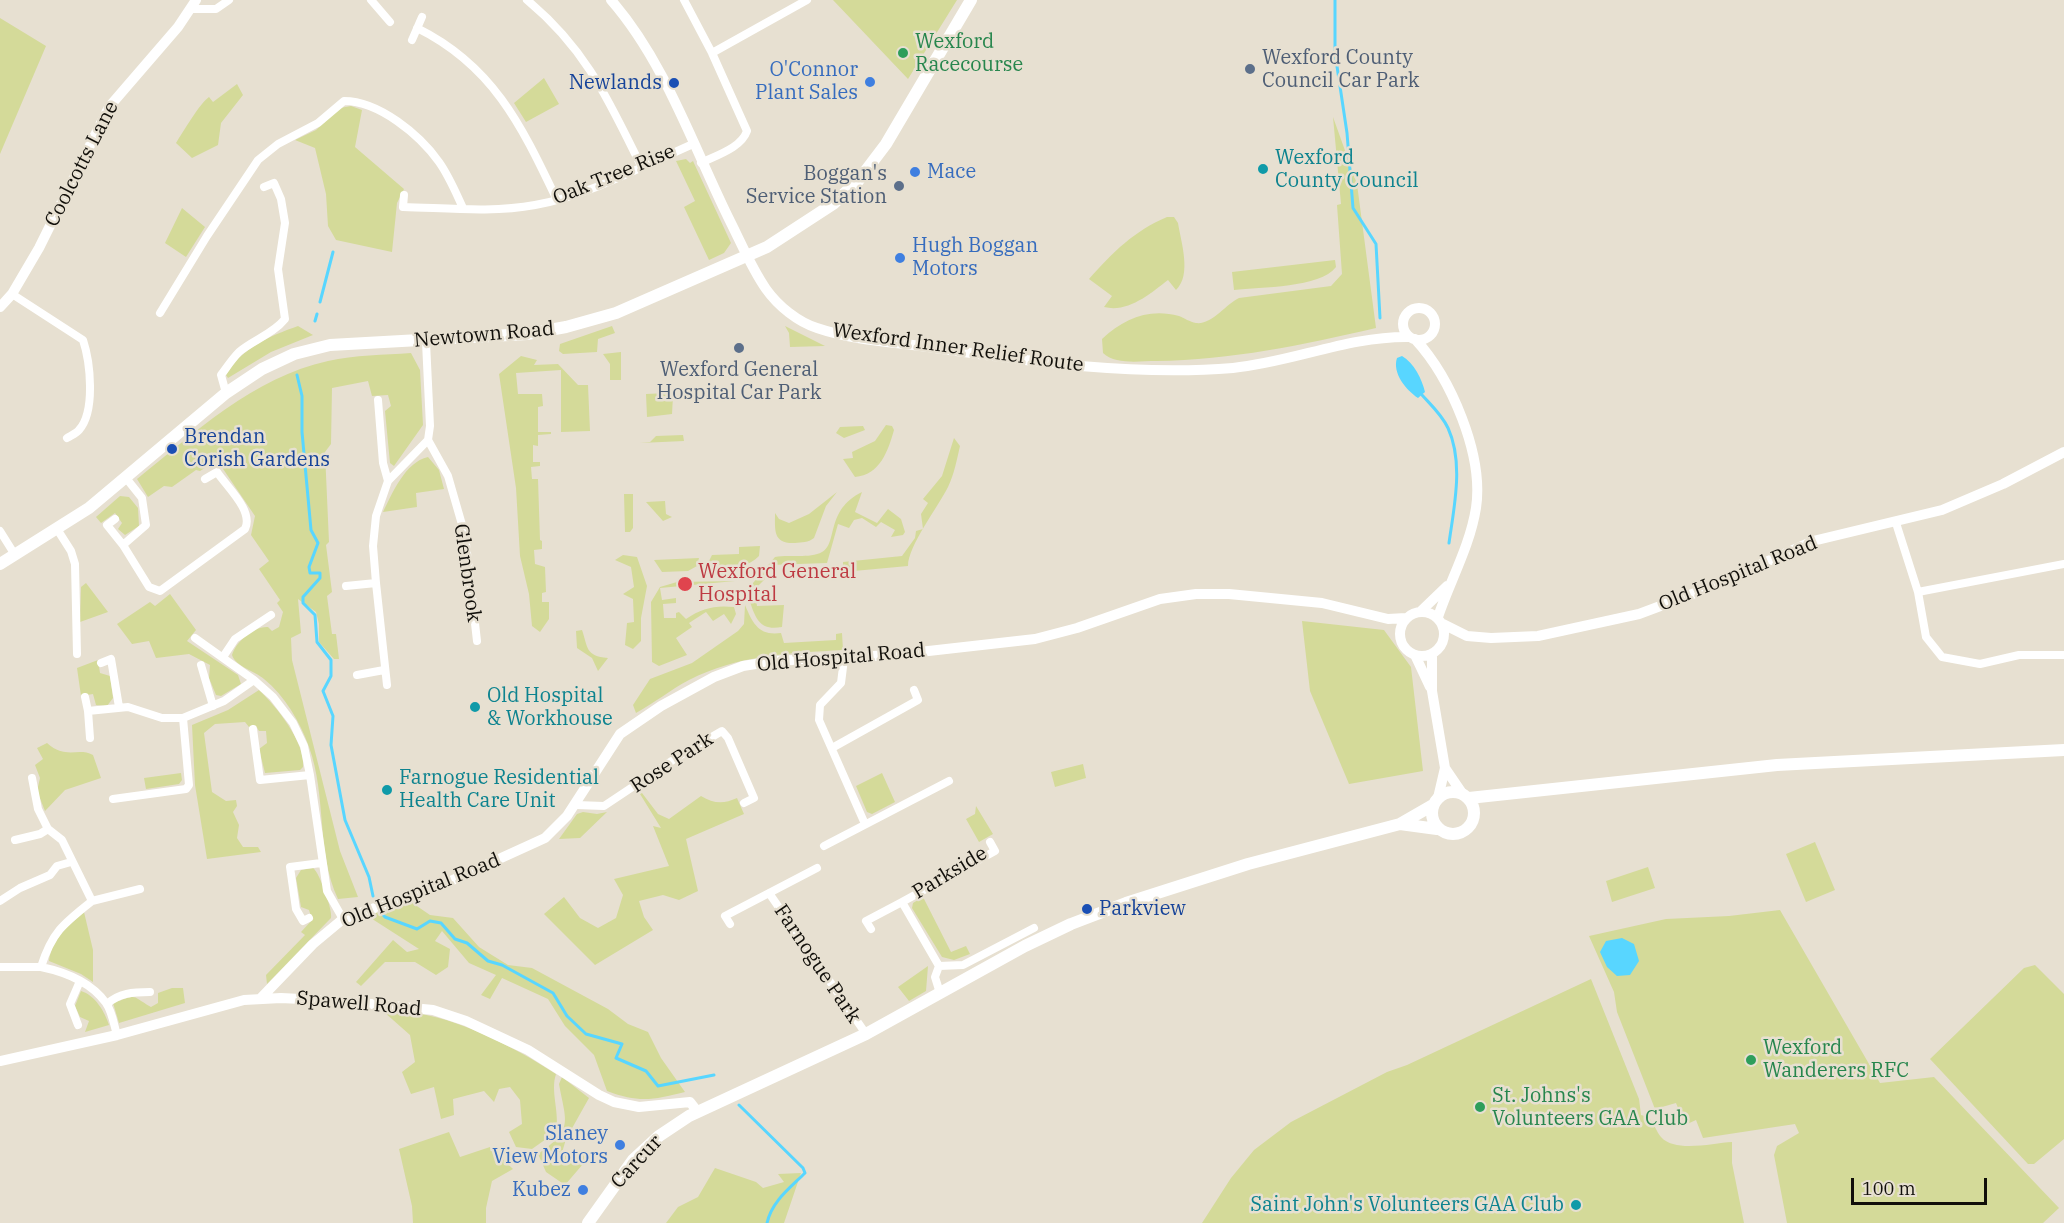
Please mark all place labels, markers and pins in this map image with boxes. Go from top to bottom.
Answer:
place label: Wexford Racecourse [915,30,1023,77]
marker: Wexford Racecourse [896,46,910,60]
place label: Wexford County Council Car Park [1262,46,1419,93]
place label: O'Connor Plant Sales [755,58,858,105]
marker: Wexford County Council Car Park [1243,62,1257,76]
place label: Newlands [569,71,662,95]
marker: O'Connor Plant Sales [863,75,877,89]
marker: Newlands [667,76,681,90]
place label: Wexford County Council [1275,146,1418,193]
place label: Mace [927,160,976,184]
place label: Boggan's Service Station [746,162,887,209]
marker: Wexford County Council [1256,162,1270,176]
marker: Mace [908,165,922,179]
marker: Boggan's Service Station [892,179,906,193]
place label: Hugh Boggan Motors [912,234,1038,281]
marker: Hugh Boggan Motors [893,251,907,265]
marker: Wexford General Hospital Car Park [732,341,746,355]
place label: Wexford General Hospital Car Park [657,358,821,405]
place label: Brendan Corish Gardens [184,425,330,472]
marker: Brendan Corish Gardens [165,442,179,456]
place label: Wexford General Hospital [698,560,856,607]
marker: Wexford General Hospital [676,575,694,593]
place label: Old Hospital & Workhouse [487,684,613,731]
marker: Old Hospital & Workhouse [468,700,482,714]
place label: Farnogue Residential Health Care Unit [399,766,599,813]
marker: Farnogue Residential Health Care Unit [380,783,394,797]
place label: Parkview [1099,897,1186,921]
marker: Parkview [1080,902,1094,916]
place label: Wexford Wanderers RFC [1763,1036,1909,1083]
marker: Wexford Wanderers RFC [1744,1053,1758,1067]
place label: St. Johns's Volunteers GAA Club [1492,1084,1688,1131]
marker: St. Johns's Volunteers GAA Club [1473,1100,1487,1114]
place label: Slaney View Motors [492,1122,608,1169]
marker: Slaney View Motors [613,1138,627,1152]
place label: Kubez [512,1178,571,1202]
marker: Kubez [576,1183,590,1197]
place label: Saint John's Volunteers GAA Club [1250,1193,1564,1217]
marker: Saint John's Volunteers GAA Club [1569,1198,1583,1212]

